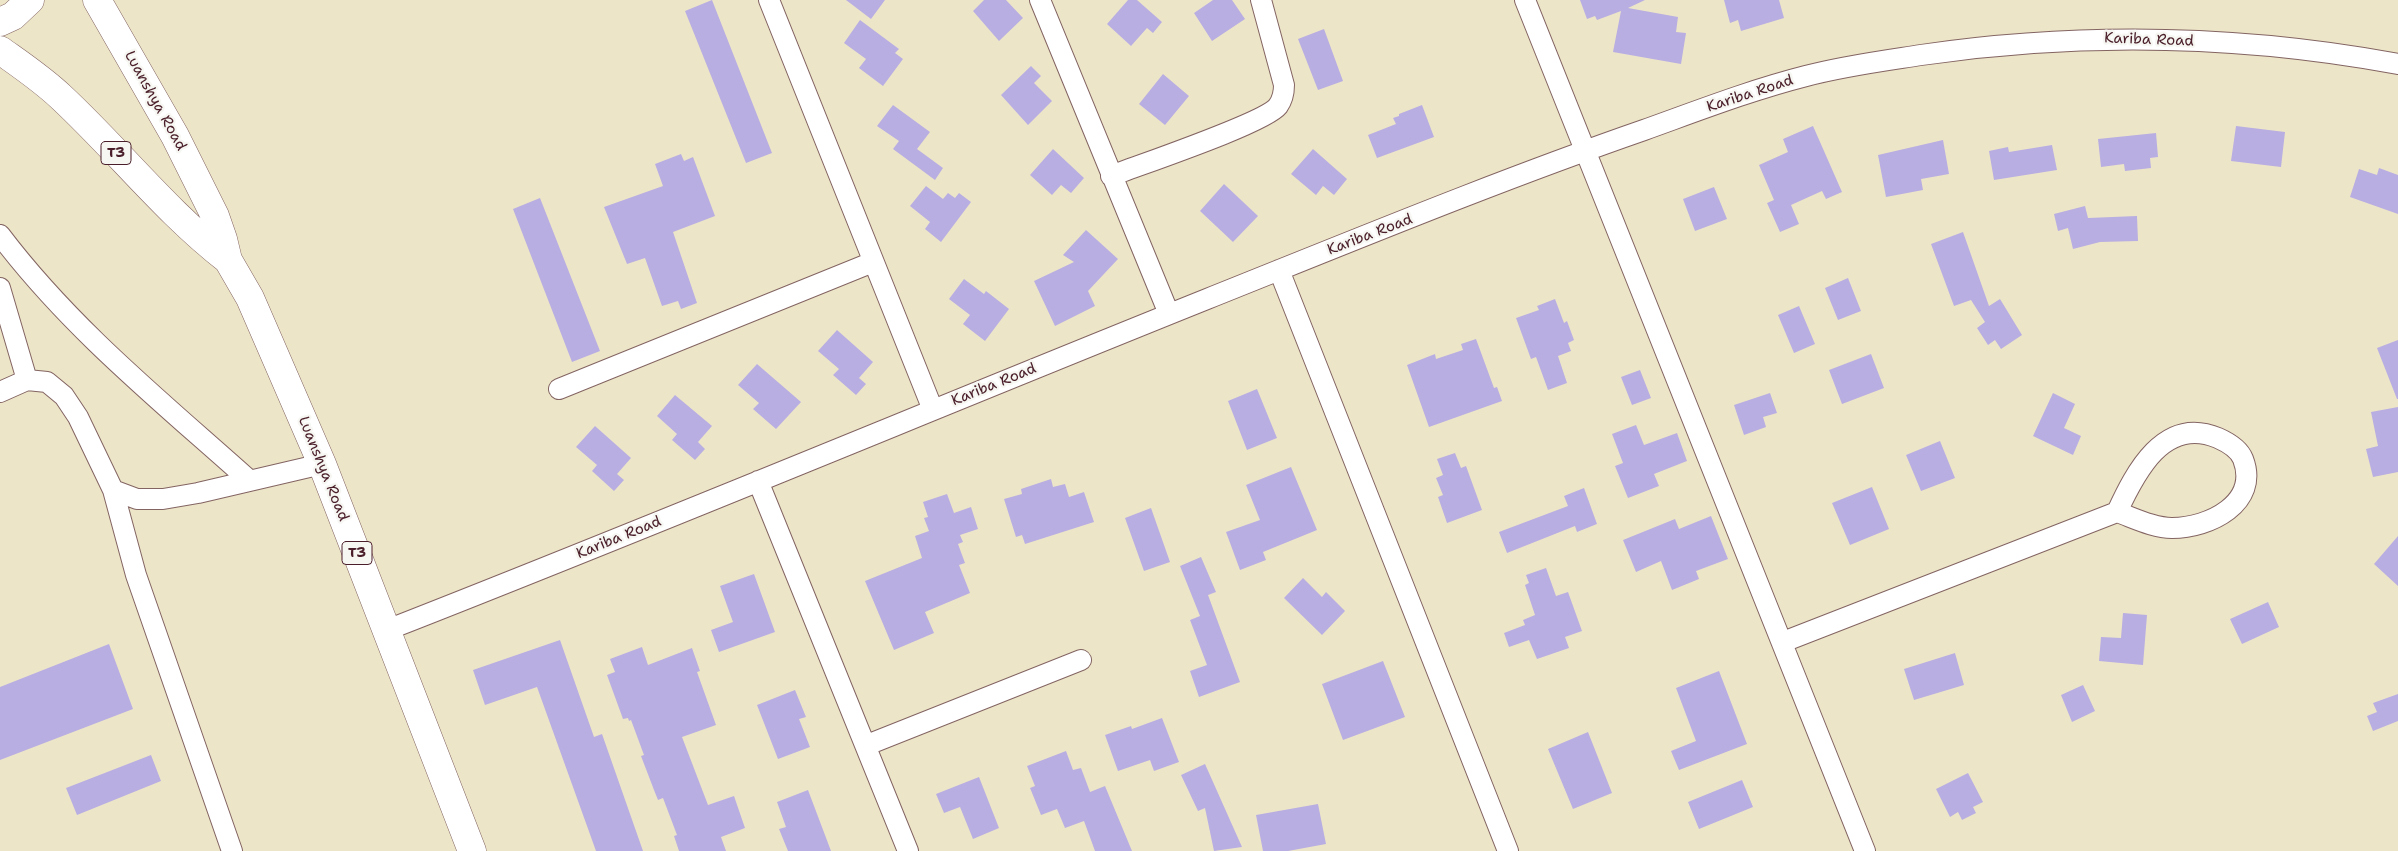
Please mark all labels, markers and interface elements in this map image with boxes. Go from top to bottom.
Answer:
street label: Kariba Road [2104,29,2194,51]
street label: Luanshya Road [120,48,190,154]
street label: Kariba Road [1704,72,1796,116]
road number: T3 [101,142,131,164]
street label: Kariba Road [1325,210,1415,260]
street label: Kariba Road [949,360,1039,410]
street label: Luanshya Road [294,414,352,524]
street label: Kariba Road [574,513,664,563]
road number: T3 [342,542,372,564]

